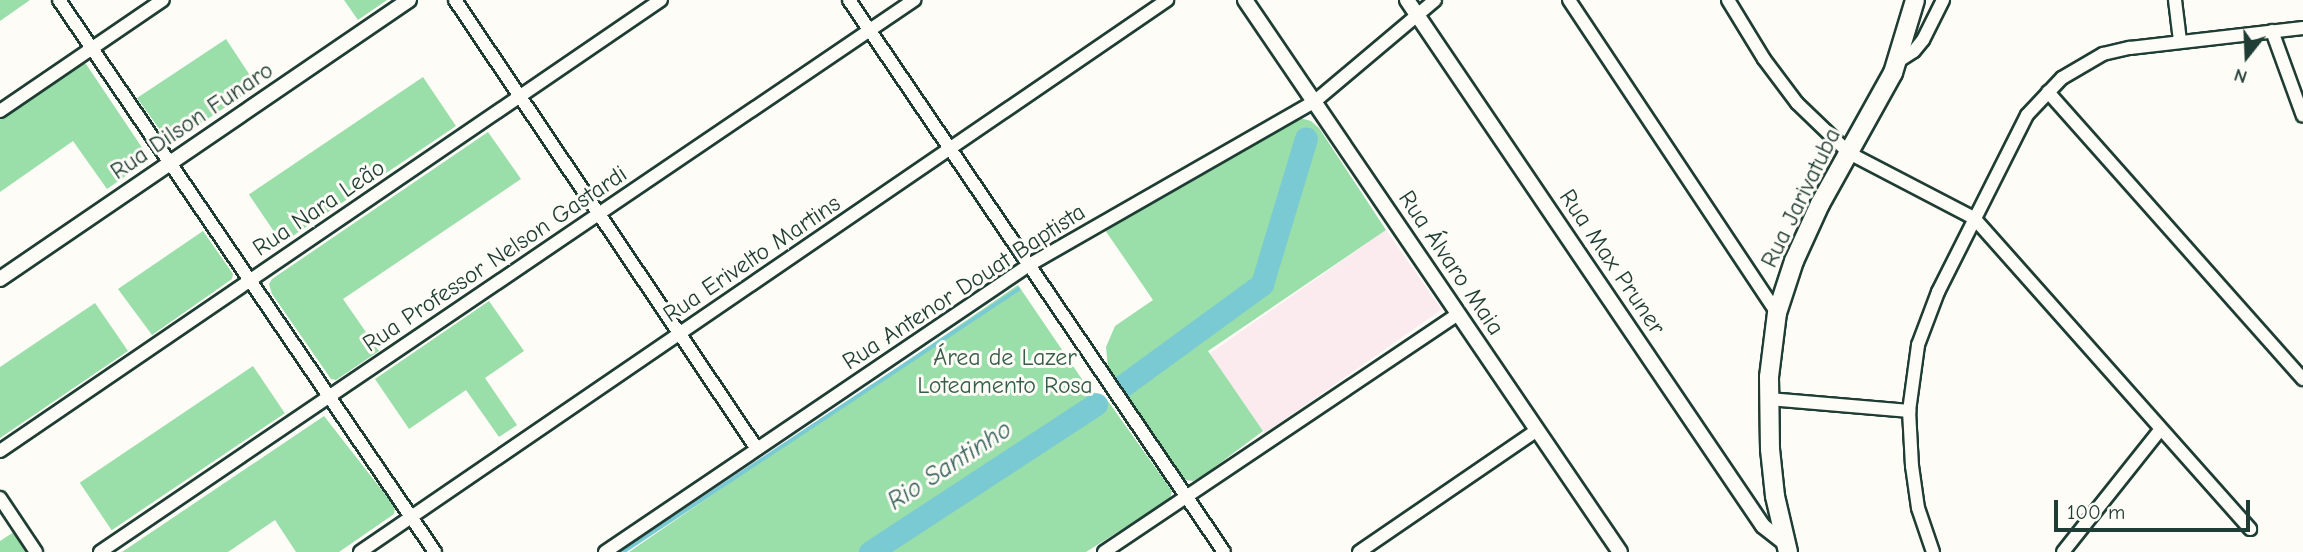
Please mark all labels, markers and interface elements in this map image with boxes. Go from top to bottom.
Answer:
north arrow [2212,21,2282,91]
street label: Rua Dilson Funaro [105,56,279,186]
text: N [2231,64,2250,88]
street label: Rua Jarivatuba [1755,124,1847,272]
street label: Rua Nara Leão [247,153,391,263]
street label: Rua Professor Nelson Gastardi [357,160,633,358]
street label: Rua Max Pruner [1553,184,1671,340]
street label: Rua Álvaro Maia [1392,185,1510,341]
street label: Rua Erivelto Martins [658,189,846,329]
street label: Rua Antenor Douat Baptista [837,198,1091,376]
park label: Área de Lazer Loteamento Rosa [917,344,1093,400]
water label: Rio Santinho [882,414,1018,518]
scale bar [2058,486,2254,530]
text: 100 m [2067,500,2125,524]

